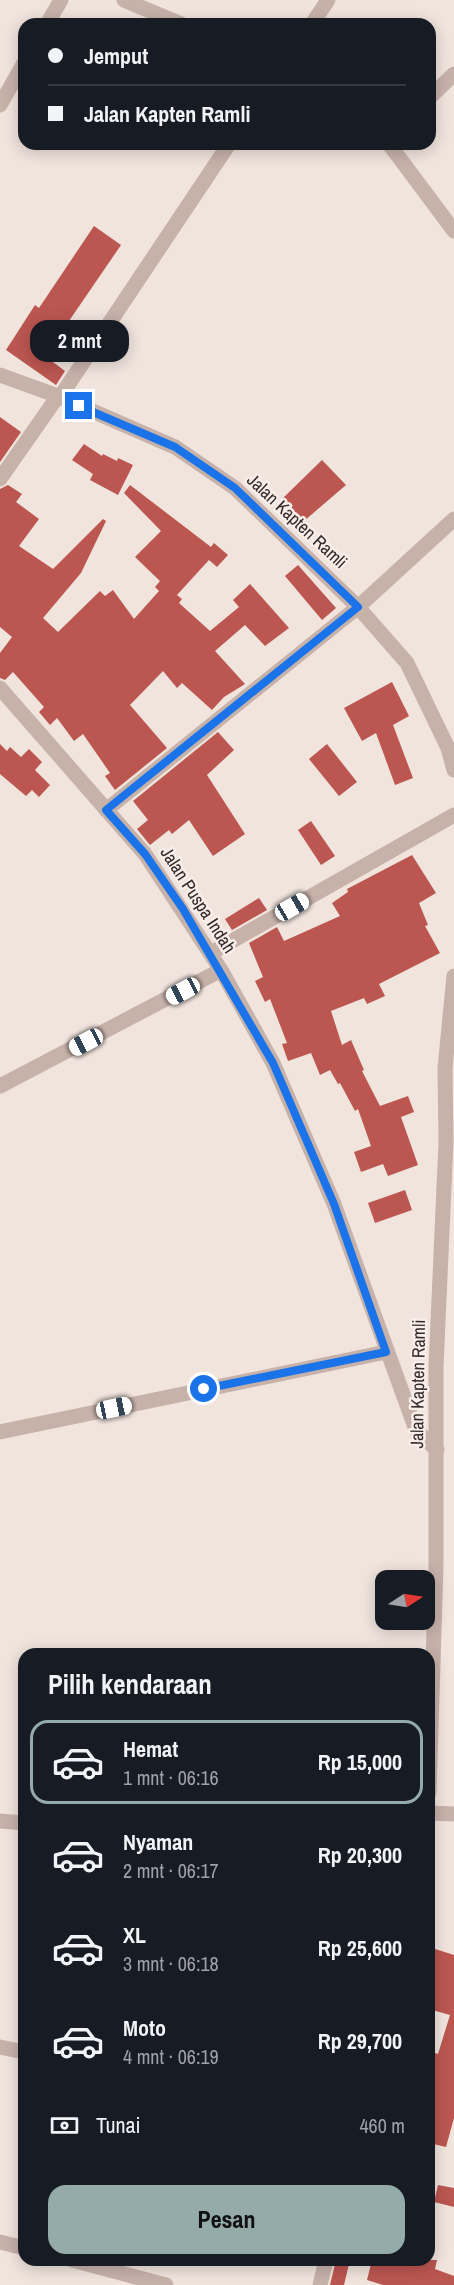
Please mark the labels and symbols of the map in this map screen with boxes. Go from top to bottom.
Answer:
callout: 2 mnt [29,319,128,361]
route end [65,392,92,419]
street label: Jalan Kapten Ramli [242,468,353,574]
street label: Jalan Puspa Indah [155,842,242,958]
car [272,890,312,924]
car [163,975,203,1007]
car [66,1026,106,1058]
street label: Jalan Kapten Ramli [404,1319,431,1449]
route start [190,1375,217,1402]
car [95,1395,133,1421]
north arrow [375,1570,435,1630]

